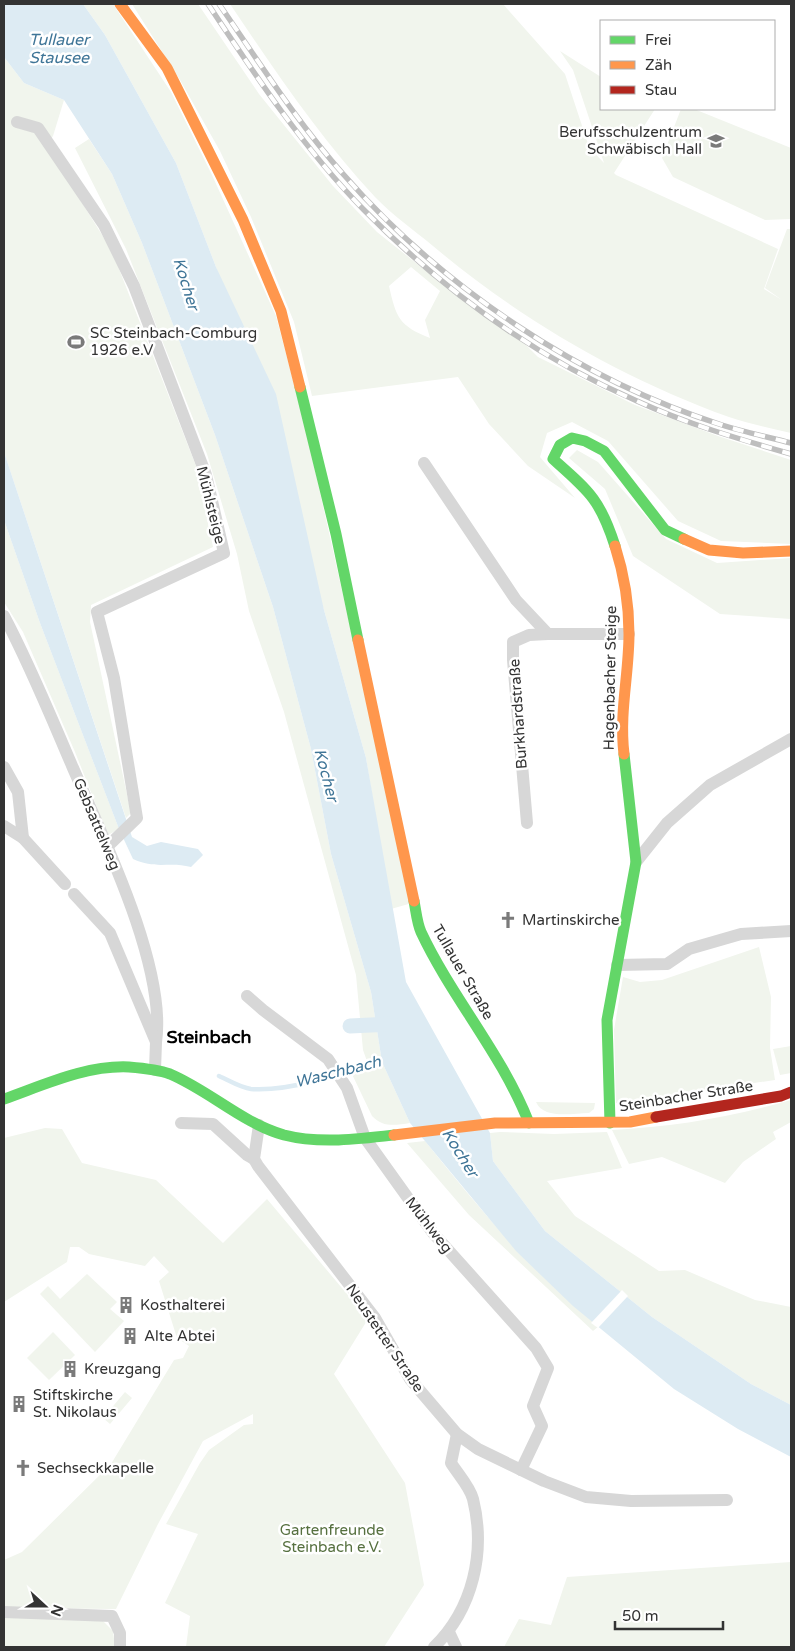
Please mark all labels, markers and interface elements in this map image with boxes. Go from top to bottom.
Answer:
legend [600,20,775,110]
water label: Tullauer Stausee [29,30,91,68]
text: Frei [645,31,671,49]
text: Zäh [645,56,672,74]
text: Stau [645,81,677,99]
place label: Berufsschulzentrum Schwäbisch Hall [559,123,702,158]
school or university icon: Berufsschulzentrum Schwäbisch Hall [706,131,726,151]
water label: Kocher [169,255,204,314]
place label: SC Steinbach-Comburg 1926 e.V [90,324,257,359]
sports icon: SC Steinbach-Comburg 1926 e.V [66,332,86,352]
street label: Mühlsteige [193,464,229,546]
street label: Hagenbacher Steige [600,605,620,751]
street label: Burkhardstraße [505,658,531,770]
water label: Kocher [309,746,343,805]
street label: Gebsattelweg [70,775,124,873]
church icon: Martinskirche [498,910,518,930]
place label: Martinskirche [522,911,620,929]
street label: Tullauer Straße [428,921,498,1023]
district label: Steinbach [166,1026,252,1048]
water label: Waschbach [293,1051,384,1092]
street label: Steinbacher Straße [618,1077,754,1115]
water label: Kocher [437,1125,484,1183]
street label: Mühlweg [402,1193,456,1257]
street label: Neustetter Straße [342,1280,428,1396]
building icon: Kosthalterei [116,1295,136,1315]
place label: Kosthalterei [140,1296,225,1314]
building icon: Alte Abtei [120,1326,140,1346]
place label: Alte Abtei [144,1327,215,1345]
building icon: Kreuzgang [60,1359,80,1379]
place label: Kreuzgang [84,1360,161,1378]
place label: Stiftskirche St. Nikolaus [33,1386,117,1421]
building icon: Stiftskirche St. Nikolaus [9,1394,29,1414]
church icon: Sechseckkapelle [13,1458,33,1478]
place label: Sechseckkapelle [37,1459,154,1477]
park label: Gartenfreunde Steinbach e.V. [280,1521,384,1556]
north arrow [20,1581,70,1631]
scale bar [615,1598,722,1630]
text: N [47,1602,67,1619]
text: 50 m [622,1607,659,1625]

